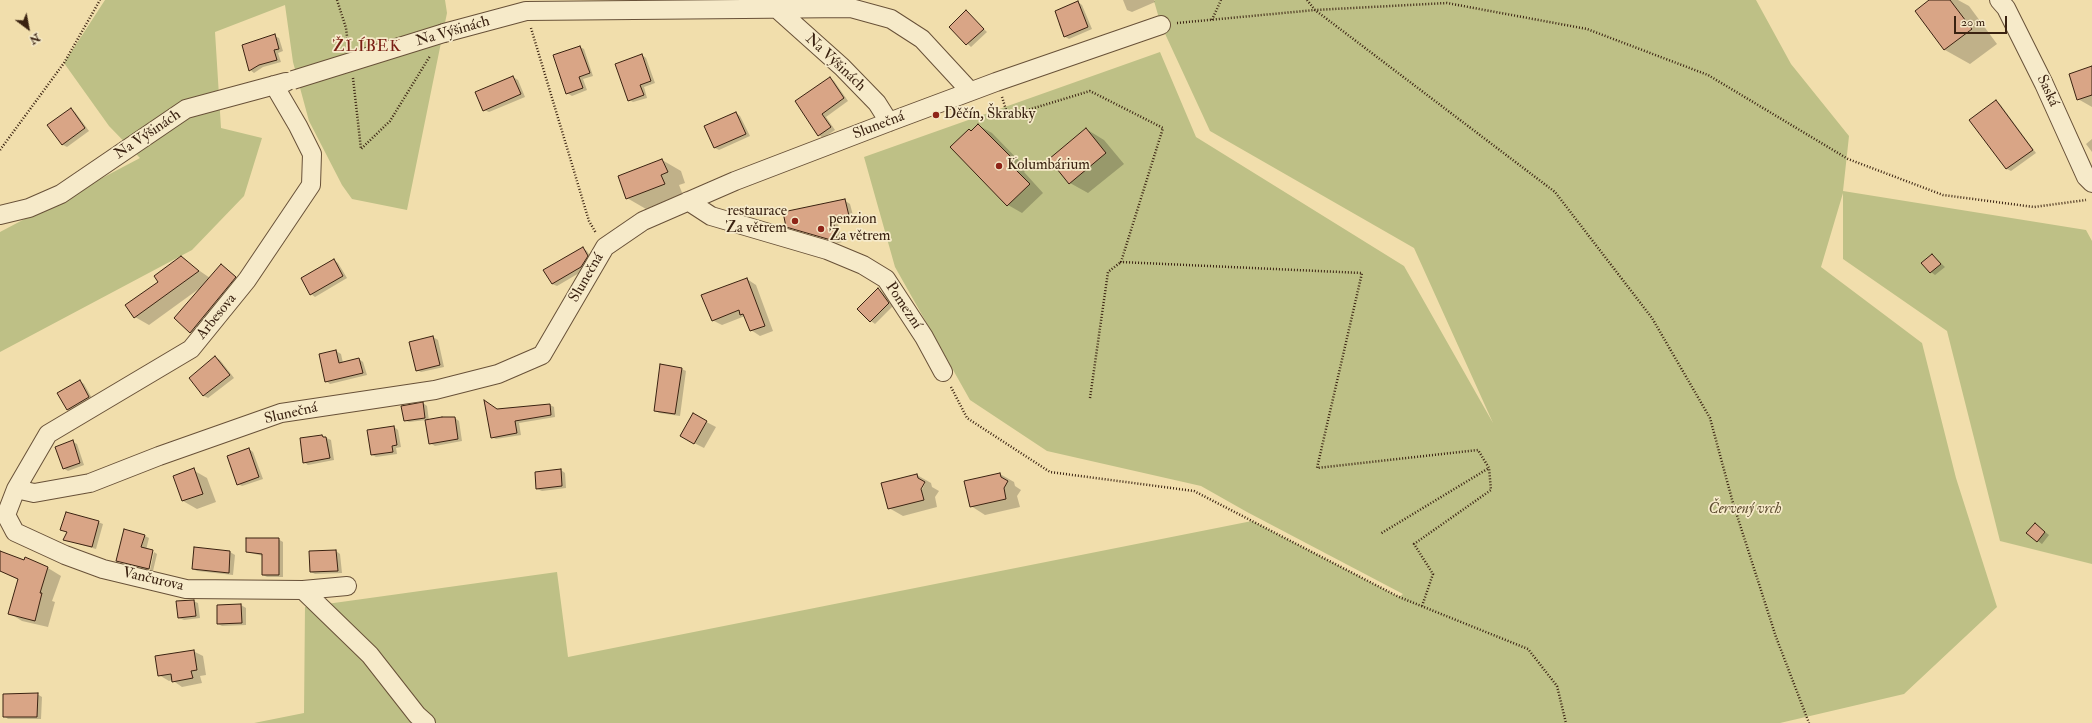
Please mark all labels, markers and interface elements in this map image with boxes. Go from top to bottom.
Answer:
north arrow [8,8,48,48]
scale bar [1956,8,2009,34]
street label: Na Výšinách [414,13,492,51]
text: 20 m [1961,15,1985,30]
text: N [27,30,42,47]
street label: Na Výšinách [801,31,869,95]
district label: ŽLÍBEK [332,38,402,58]
street label: Saská [2032,72,2062,110]
street label: Na Výšinách [111,106,185,164]
place label: Děčín, Škrabky [944,106,1035,124]
street label: Slunečná [851,108,907,144]
marker: Děčín, Škrabky [931,110,941,120]
place label: Kolumbárium [1007,157,1090,175]
marker: Kolumbárium [994,161,1004,171]
place label: restaurace Za větrem [726,203,787,238]
place label: penzion Za větrem [829,211,890,246]
marker: restaurace Za větrem [790,216,800,226]
marker: penzion Za větrem [816,224,826,234]
street label: Slunečná [566,250,608,306]
street label: Pomezní [881,279,925,333]
street label: Arbesova [193,291,241,343]
street label: Slunečná [263,399,319,429]
park label: Červený vrch [1709,501,1781,519]
street label: Vančurova [121,564,185,596]

